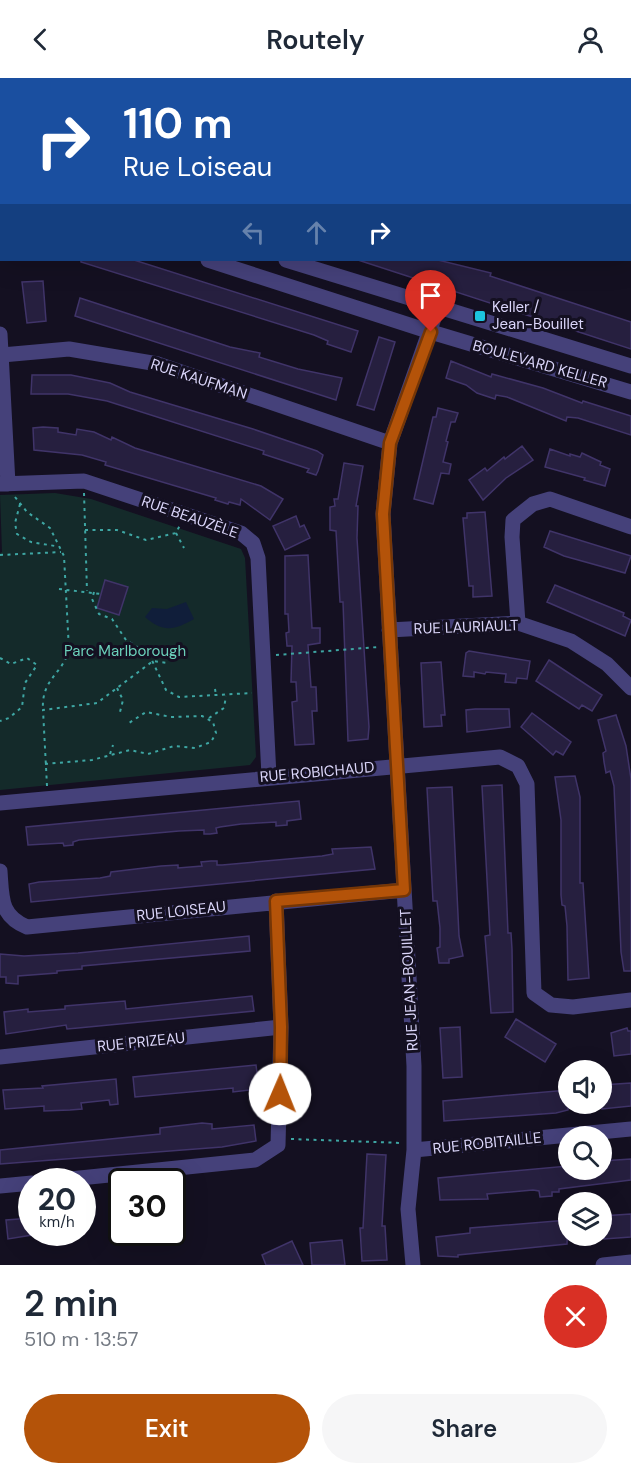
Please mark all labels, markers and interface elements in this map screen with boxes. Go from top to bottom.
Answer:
text: Routely [266,22,365,57]
icon: back [24,23,57,56]
icon: person [574,23,607,56]
text: 110 m [123,96,233,151]
icon: right [24,102,102,180]
text: Rue Loiseau [123,149,272,184]
icon: left [237,216,270,249]
icon: ahead [300,216,333,249]
icon: right [363,216,396,249]
pin [405,270,456,332]
icon: arrive [414,279,447,312]
place label: Keller / Jean-Bouillet [492,297,584,334]
marker: Keller / Jean-Bouillet [473,309,487,323]
street label: BOULEVARD KELLER [470,335,610,393]
street label: RUE KAUFMAN [148,354,250,404]
street label: RUE BEAUZÈLE [139,491,241,543]
street label: RUE LAURIAULT [413,615,519,639]
park label: Parc Marlborough [64,641,186,661]
street label: RUE ROBICHAUD [259,757,375,787]
street label: RUE LOISEAU [135,896,227,926]
street label: RUE JEAN-BOUILLET [395,908,423,1052]
street label: RUE PRIZEAU [96,1027,186,1057]
map controls [558,1060,612,1246]
button: sound [558,1060,612,1114]
position arrow [248,1062,312,1126]
button: search [558,1126,612,1180]
street label: RUE ROBITAILLE [432,1127,542,1159]
speed limit sign: 30 [108,1168,186,1246]
text: 20 [38,1180,76,1219]
button: layers [558,1192,612,1246]
text: km/h [39,1212,75,1232]
text: 2 min [24,1280,118,1327]
button: close [544,1285,607,1348]
text: 510 m · 13:57 [24,1326,139,1352]
button: Exit [24,1394,310,1463]
button: Share [322,1394,607,1463]

